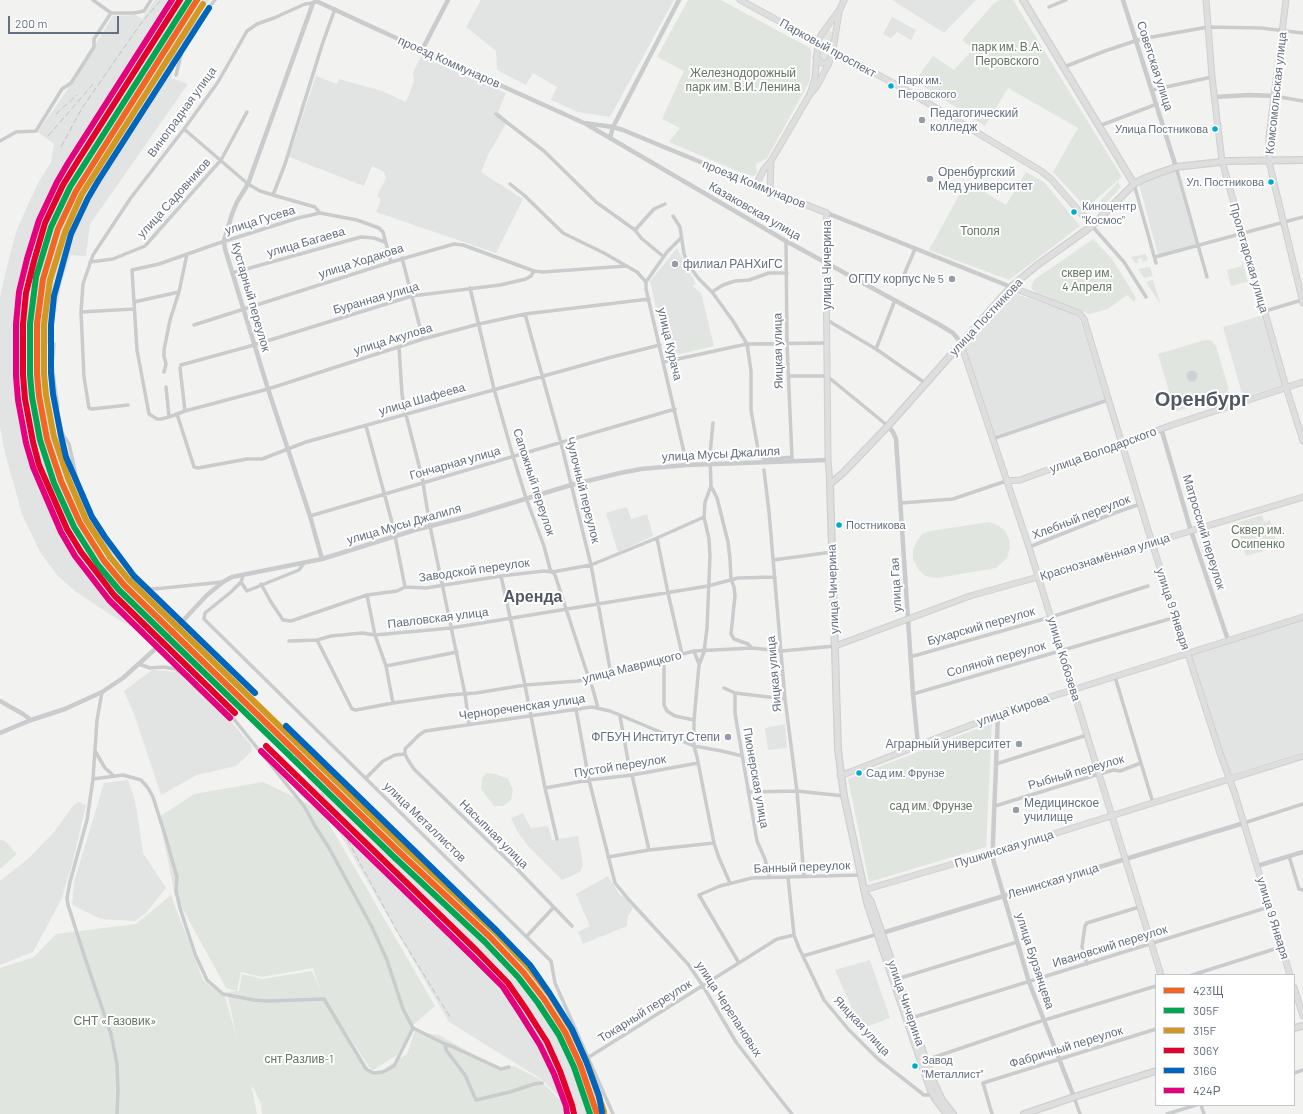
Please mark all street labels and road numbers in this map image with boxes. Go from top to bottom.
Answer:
street label: Парковый проспект [777,16,879,80]
street label: Советская улица [1134,19,1176,113]
street label: Комсомольская улица [1262,31,1290,155]
street label: проезд Коммунаров [396,33,502,91]
street label: Виноградная улица [144,64,220,160]
street label: улица Садовников [134,155,214,241]
street label: проезд Коммунаров [700,157,808,211]
street label: Казаковская улица [706,179,804,243]
street label: Пролетарская улица [1226,201,1272,315]
street label: улица Гусева [223,203,297,237]
street label: улица Чичерина [820,220,834,310]
street label: улица Багаева [265,224,347,260]
street label: Кустарный переулок [228,241,274,353]
street label: улица Ходакова [317,241,405,281]
street label: улица Постникова [946,275,1026,359]
street label: Буранная улица [331,279,421,317]
street label: улица Курача [655,306,685,382]
street label: Яицкая улица [770,313,786,389]
street label: улица Акулова [352,320,434,358]
street label: улица Шафеева [377,380,467,418]
street label: улица Володарского [1048,424,1158,476]
street label: Сапожный переулок [510,426,558,538]
street label: Чулочный переулок [563,435,603,545]
street label: Гончарная улица [408,443,502,483]
street label: улица Мусы Джалиля [661,444,781,464]
street label: Матросский переулок [1180,473,1228,591]
street label: Хлебный переулок [1030,492,1132,542]
street label: улица Мусы Джалиля [345,501,463,547]
street label: Краснознамённая улица [1038,530,1172,584]
street label: улица Чичерина [824,544,842,634]
street label: Заводской переулок [418,555,530,585]
street label: улица Гая [887,557,905,613]
street label: улица 9 Января [1153,566,1193,652]
street label: Бухарский переулок [926,604,1036,648]
street label: Павловская улица [387,605,489,631]
street label: улица Кобозева [1044,615,1084,703]
street label: Яицкая улица [764,635,784,713]
street label: Соляной переулок [945,638,1047,680]
street label: улица Маврицкого [581,648,683,686]
street label: Чернореченская улица [458,691,586,723]
street label: улица Кирова [975,691,1051,729]
street label: Пионерская улица [740,726,772,830]
street label: Рыбный переулок [1026,751,1126,793]
street label: Пустой переулок [573,752,667,780]
street label: улица Металлистов [381,779,469,865]
street label: Насыпная улица [457,797,531,871]
street label: Пушкинская улица [953,827,1055,871]
street label: Банный переулок [753,858,851,876]
street label: Ленинская улица [1006,860,1100,902]
street label: улица 9 Января [1254,875,1292,961]
street label: улица Бурзянцева [1013,911,1057,1011]
street label: Ивановский переулок [1051,922,1169,970]
street label: улица Чичерина [885,958,927,1048]
street label: улица Черепановых [693,959,765,1059]
street label: Токарный переулок [596,976,694,1046]
street label: Яицкая улица [831,993,893,1059]
street label: Фабричный переулок [1008,1023,1124,1071]

